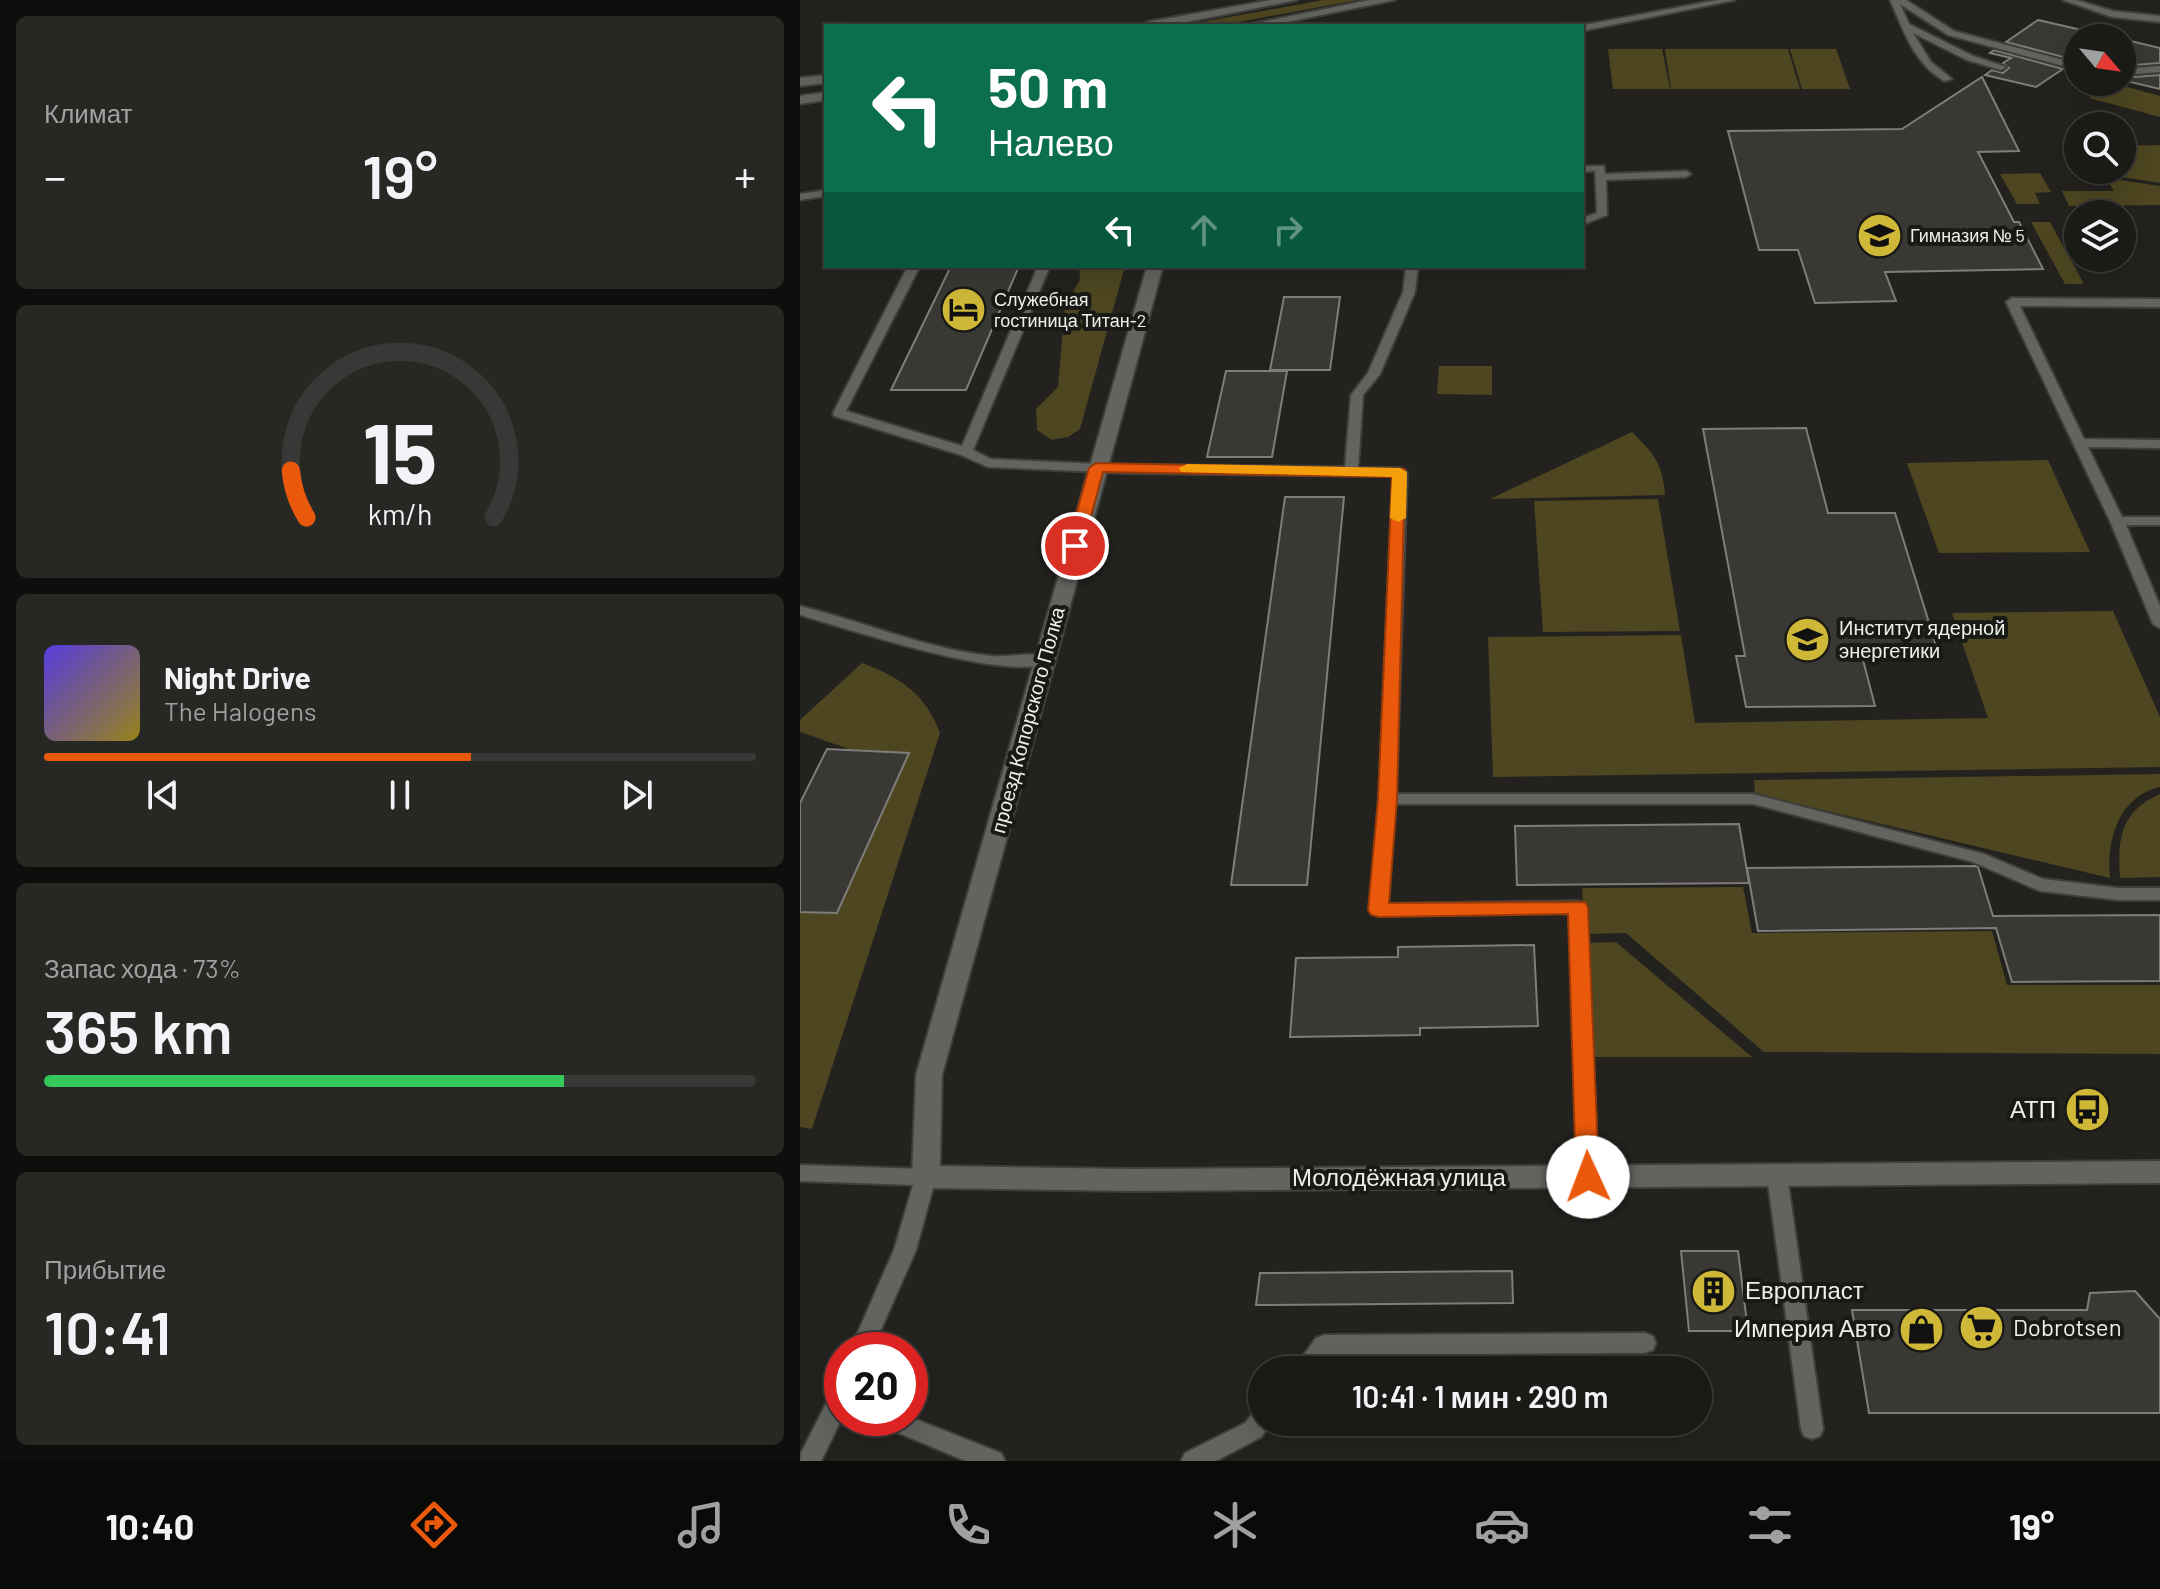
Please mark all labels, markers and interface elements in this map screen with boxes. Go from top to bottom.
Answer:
north arrow [2064,24,2136,96]
map controls [2064,24,2136,272]
text: 50 m [988,52,1108,119]
icon: left [856,56,960,160]
text: Климат [44,97,133,128]
button: search [2064,112,2136,184]
text: Налево [988,120,1114,163]
text: 19° [362,139,438,211]
text: − [44,149,66,202]
text: + [734,149,756,202]
button: layers [2064,200,2136,272]
icon: left [1098,208,1142,252]
icon: ahead [1182,208,1226,252]
icon: right [1266,208,1310,252]
school or university icon: Гимназия № 5 [1855,212,1903,260]
place label: Гимназия № 5 [1910,224,2025,246]
hotel icon: Служебная гостиница Титан-2 [939,286,987,334]
place label: Служебная гостиница Титан-2 [994,288,1146,331]
text: 15 [363,400,437,500]
text: km/h [368,496,432,531]
pin [1041,512,1109,580]
icon: arrive [1053,524,1097,568]
street label: проезд Копорского Полка [985,603,1069,835]
school or university icon: Институт ядерной энергетики [1784,615,1832,663]
place label: Институт ядерной энергетики [1839,615,2005,662]
text: Night Drive [164,659,311,695]
text: The Halogens [164,695,316,726]
icon: previous [141,773,185,817]
icon: pause [378,773,422,817]
icon: next [615,773,659,817]
text: Запас хода · 73% [44,952,241,983]
text: 365 km [44,994,232,1066]
bus stop icon: АТП [2063,1086,2111,1134]
place label: АТП [2010,1094,2056,1123]
position arrow [1546,1135,1630,1219]
street label: Молодёжная улица [1292,1162,1507,1191]
text: Прибытие [44,1253,166,1284]
building icon: Европласт [1690,1267,1738,1315]
place label: Европласт [1745,1275,1864,1304]
text: 10:41 [44,1295,171,1367]
supermarket icon: Dobrotsen [1958,1304,2006,1352]
shop icon: Империя Авто [1898,1305,1946,1353]
place label: Dobrotsen [2013,1312,2122,1341]
place label: Империя Авто [1734,1313,1891,1342]
speed limit sign: 20 [824,1332,928,1436]
text: 10:41 · 1 мин · 290 m [1352,1378,1608,1414]
icon: directions [406,1497,462,1553]
icon: music [673,1497,729,1553]
icon: phone [940,1497,996,1553]
icon: climate [1207,1497,1263,1553]
icon: car [1474,1497,1530,1553]
icon: filters [1742,1497,1798,1553]
text: 10:40 [106,1504,194,1547]
text: 19° [2009,1504,2054,1547]

